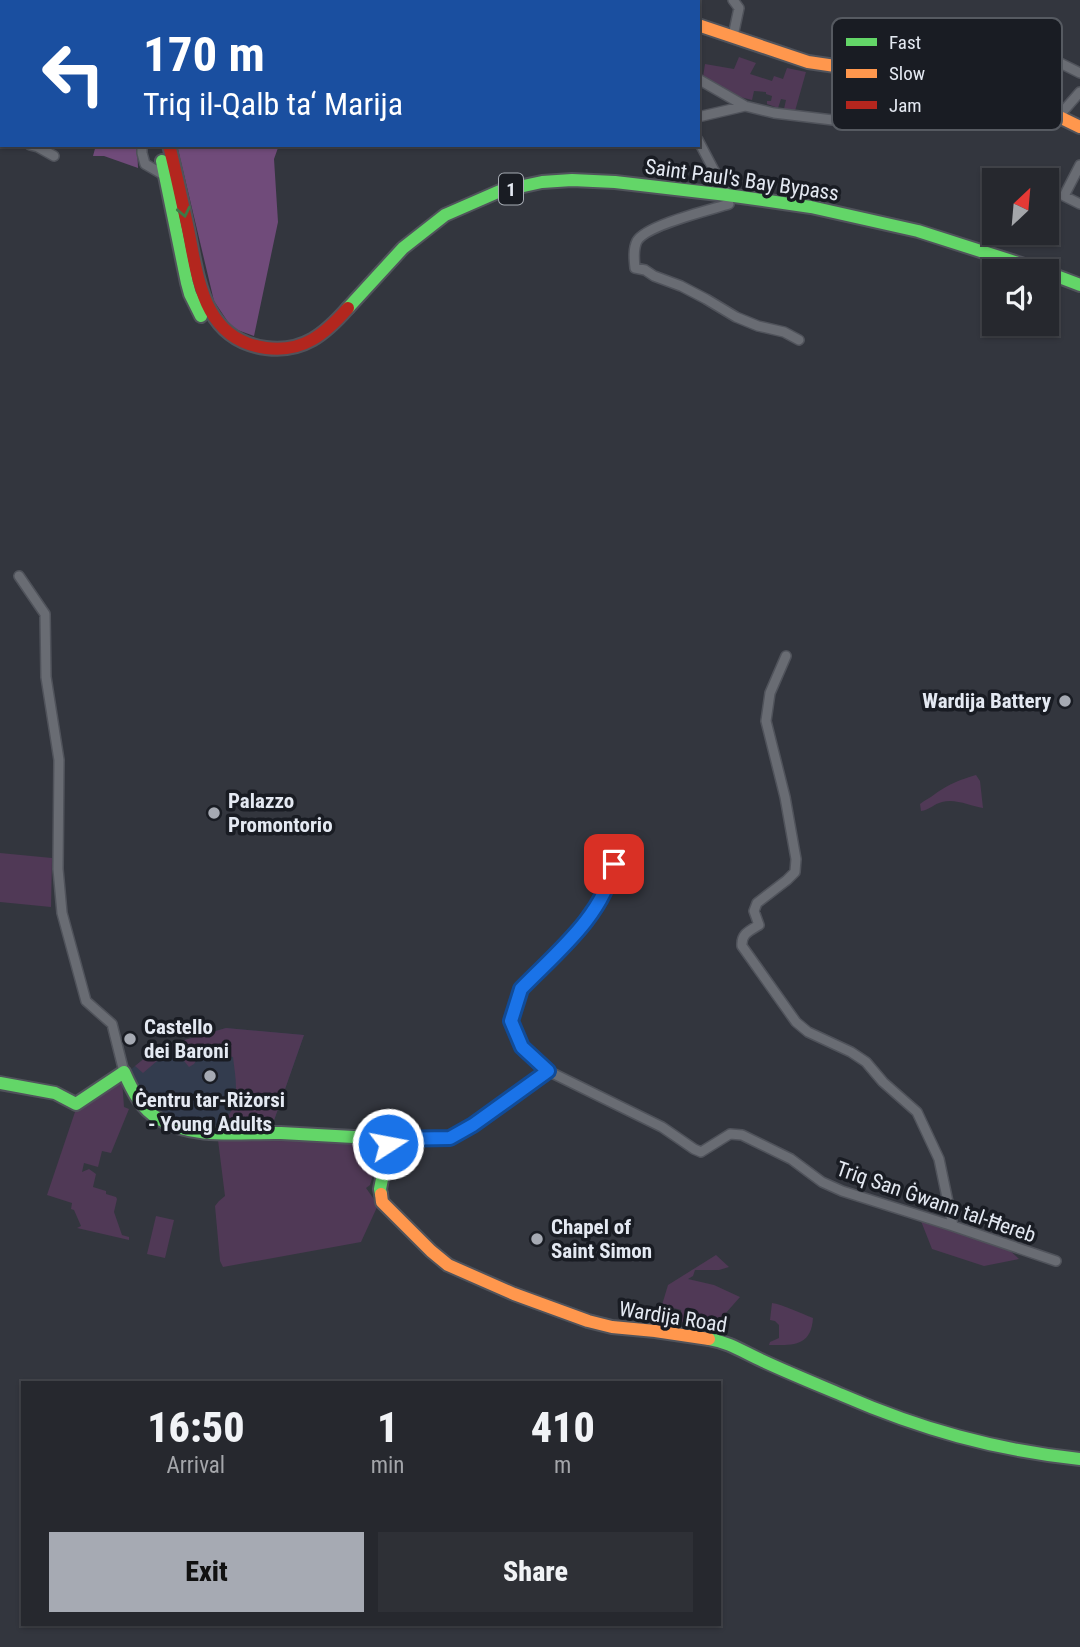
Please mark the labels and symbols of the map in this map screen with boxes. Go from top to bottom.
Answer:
legend [832,18,1062,130]
text: Fast [889,31,921,54]
text: Slow [889,62,925,85]
text: Jam [889,94,922,117]
street label: Saint Paul's Bay Bypass [644,155,840,205]
north arrow [982,168,1059,245]
road number: 1 [499,174,523,204]
one-way arrow [176,206,191,218]
place label: Wardija Battery [922,689,1052,713]
marker: Wardija Battery [1057,693,1073,709]
place label: Palazzo Promontorio [228,789,333,837]
marker: Palazzo Promontorio [206,805,222,821]
pin [584,834,644,894]
place label: Castello dei Baroni [144,1015,229,1063]
marker: Castello dei Baroni [122,1031,138,1047]
marker: Ċentru tar-Riżorsi - Young Adults [202,1068,218,1084]
place label: Ċentru tar-Riżorsi - Young Adults [135,1088,285,1136]
position arrow [351,1107,425,1181]
street label: Triq San Ġwann tal-Ħereb [833,1157,1039,1247]
place label: Chapel of Saint Simon [551,1215,652,1263]
marker: Chapel of Saint Simon [529,1231,545,1247]
street label: Wardija Road [617,1297,729,1337]

